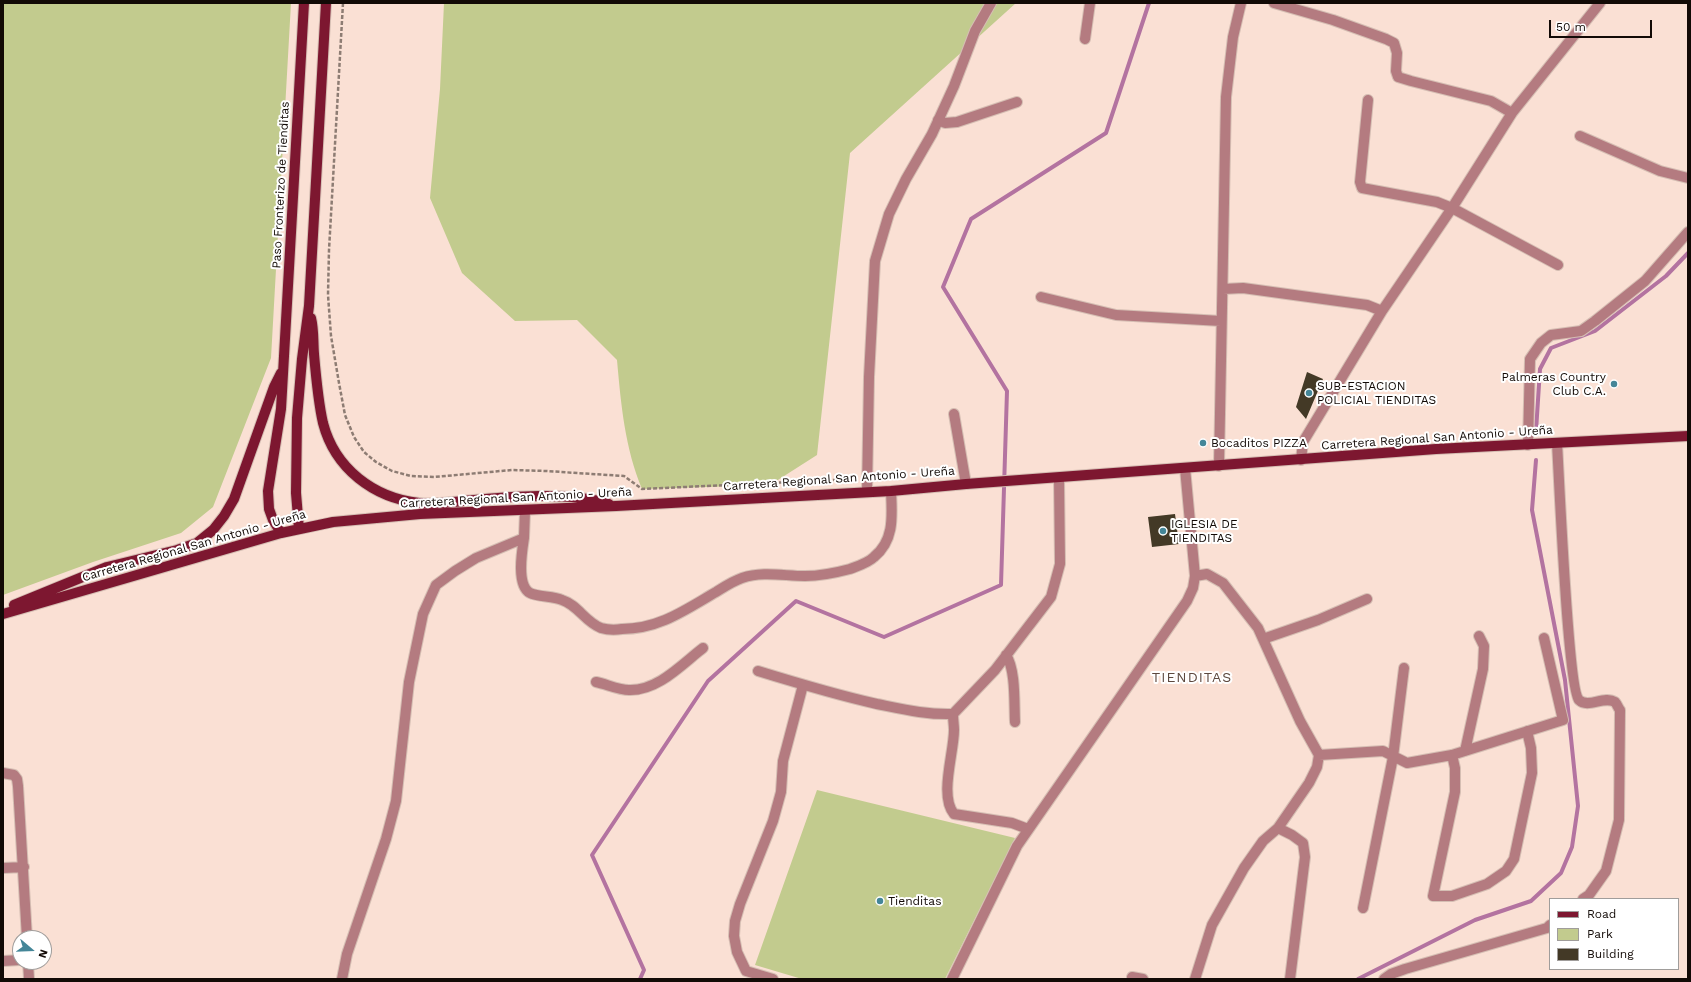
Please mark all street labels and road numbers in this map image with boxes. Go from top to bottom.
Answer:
street label: Paso Fronterizo de Tienditas [269,101,293,269]
street label: Carretera Regional San Antonio - Ureña [1321,423,1553,453]
street label: Carretera Regional San Antonio - Ureña [723,464,955,494]
street label: Carretera Regional San Antonio - Ureña [400,485,632,511]
street label: Carretera Regional San Antonio - Ureña [80,507,308,585]

